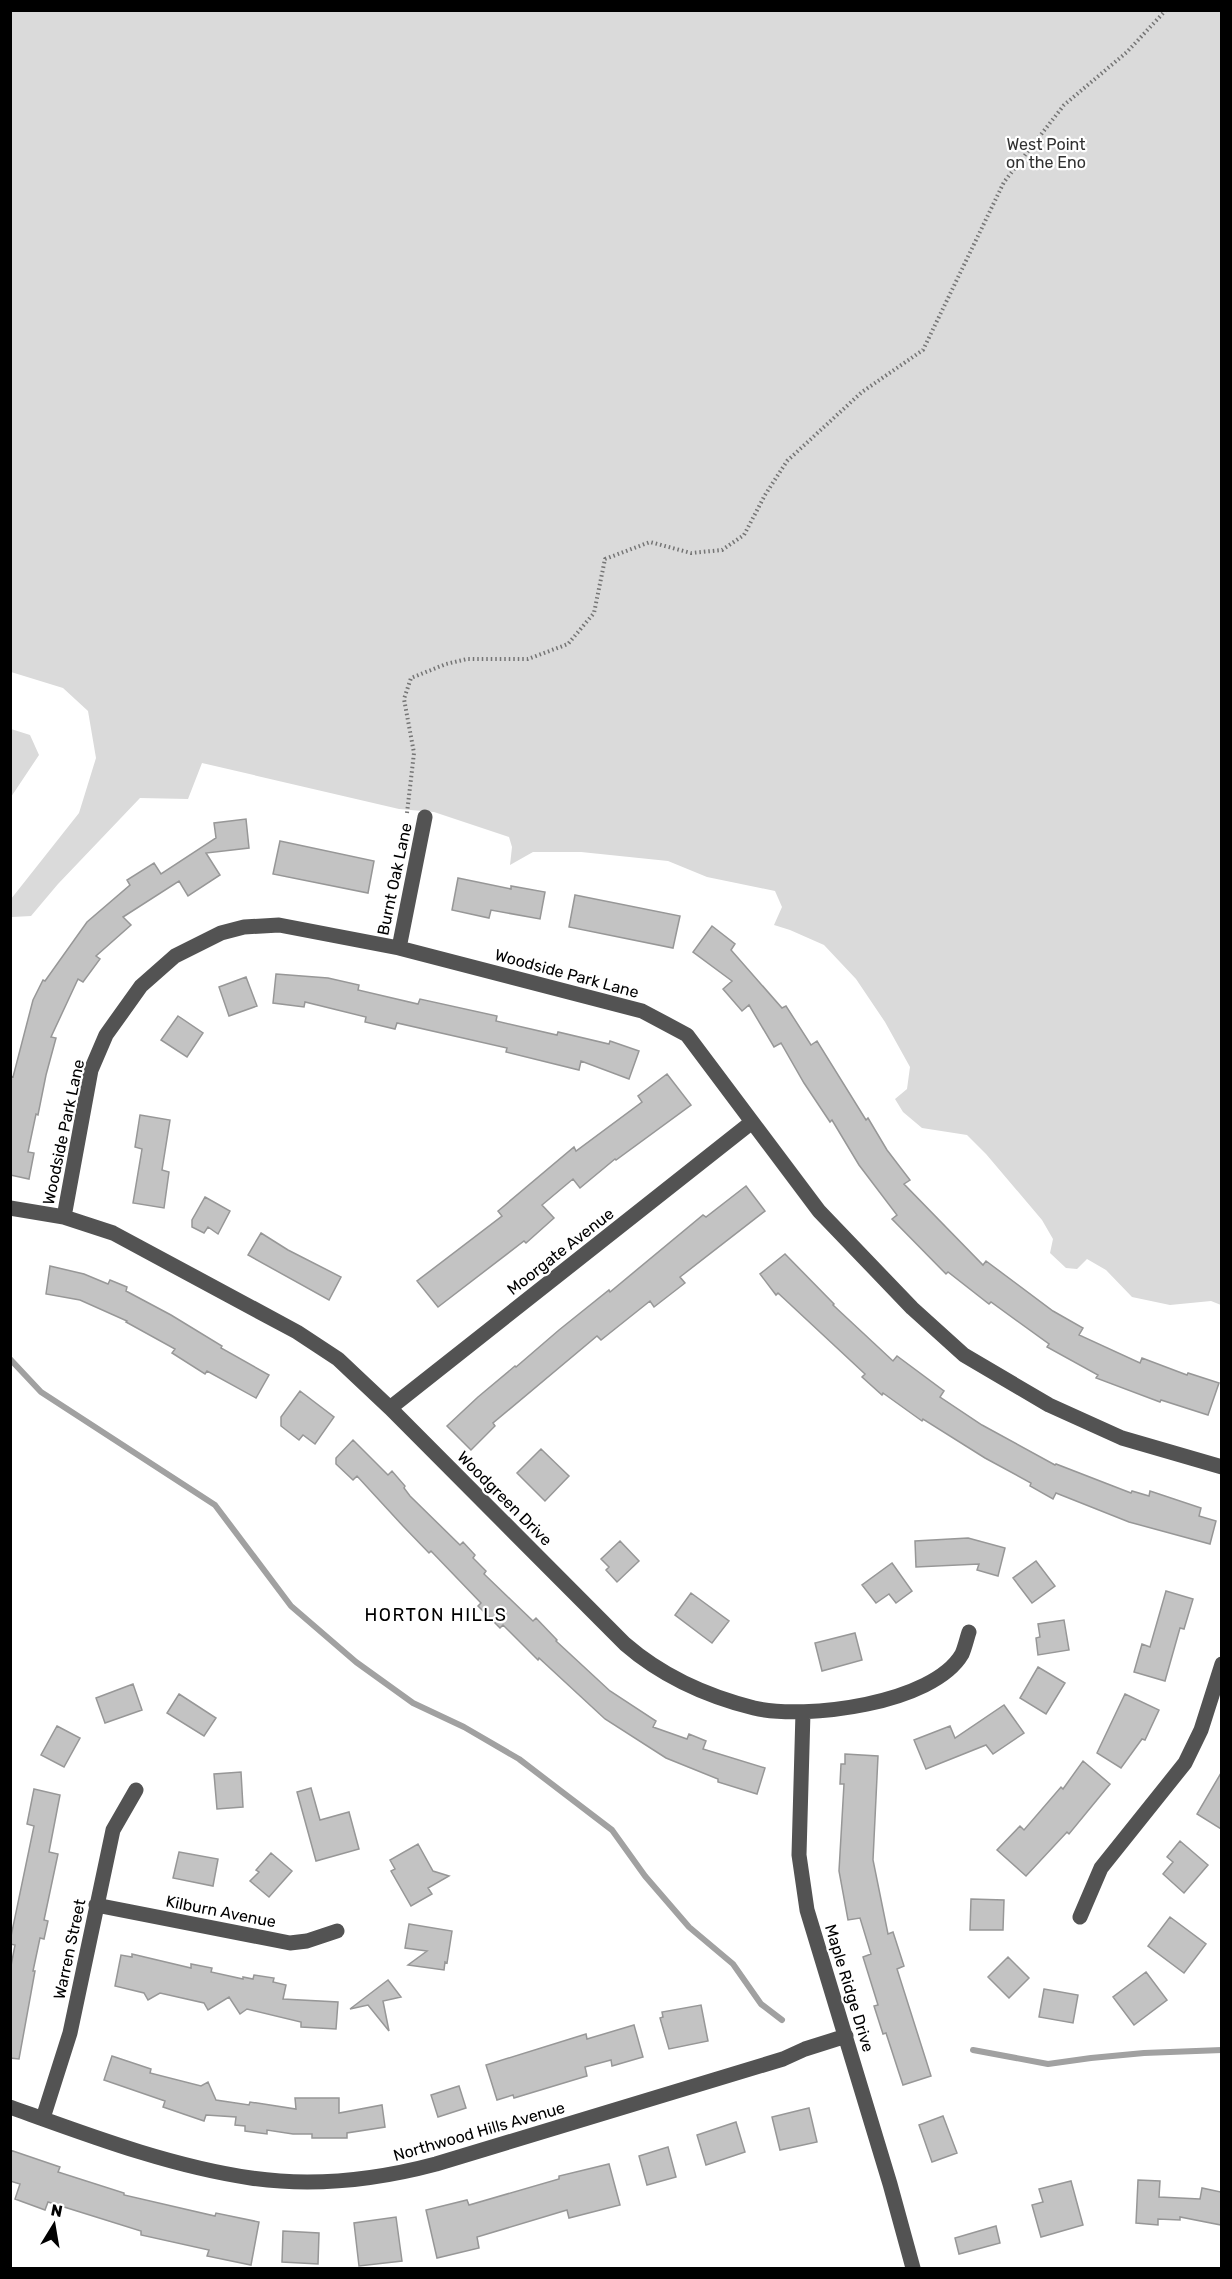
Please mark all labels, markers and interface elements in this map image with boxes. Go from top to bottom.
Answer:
park label: West Point on the Eno [1006,135,1086,172]
street label: Burnt Oak Lane [373,821,416,937]
street label: Woodside Park Lane [493,945,641,1002]
street label: Woodside Park Lane [39,1058,88,1207]
street label: Moorgate Avenue [503,1204,617,1299]
street label: Woodgreen Drive [453,1447,556,1550]
district label: HORTON HILLS [364,1604,508,1626]
street label: Kilburn Avenue [164,1891,278,1931]
street label: Warren Street [50,1897,89,2001]
street label: Maple Ridge Drive [821,1922,878,2054]
street label: Northwood Hills Avenue [391,2098,567,2165]
north arrow [24,2195,84,2255]
text: N [49,2200,64,2221]

